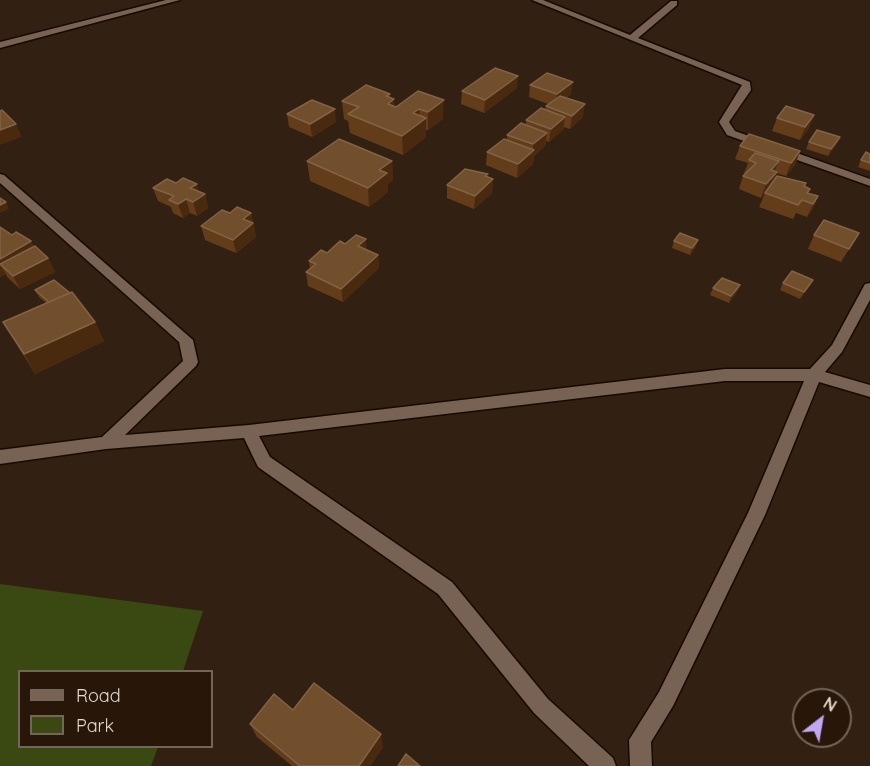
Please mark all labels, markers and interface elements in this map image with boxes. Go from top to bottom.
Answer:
legend [18,670,213,748]
text: Road [76,684,121,707]
north arrow [792,688,852,748]
text: N [820,693,840,716]
text: Park [76,714,114,737]

